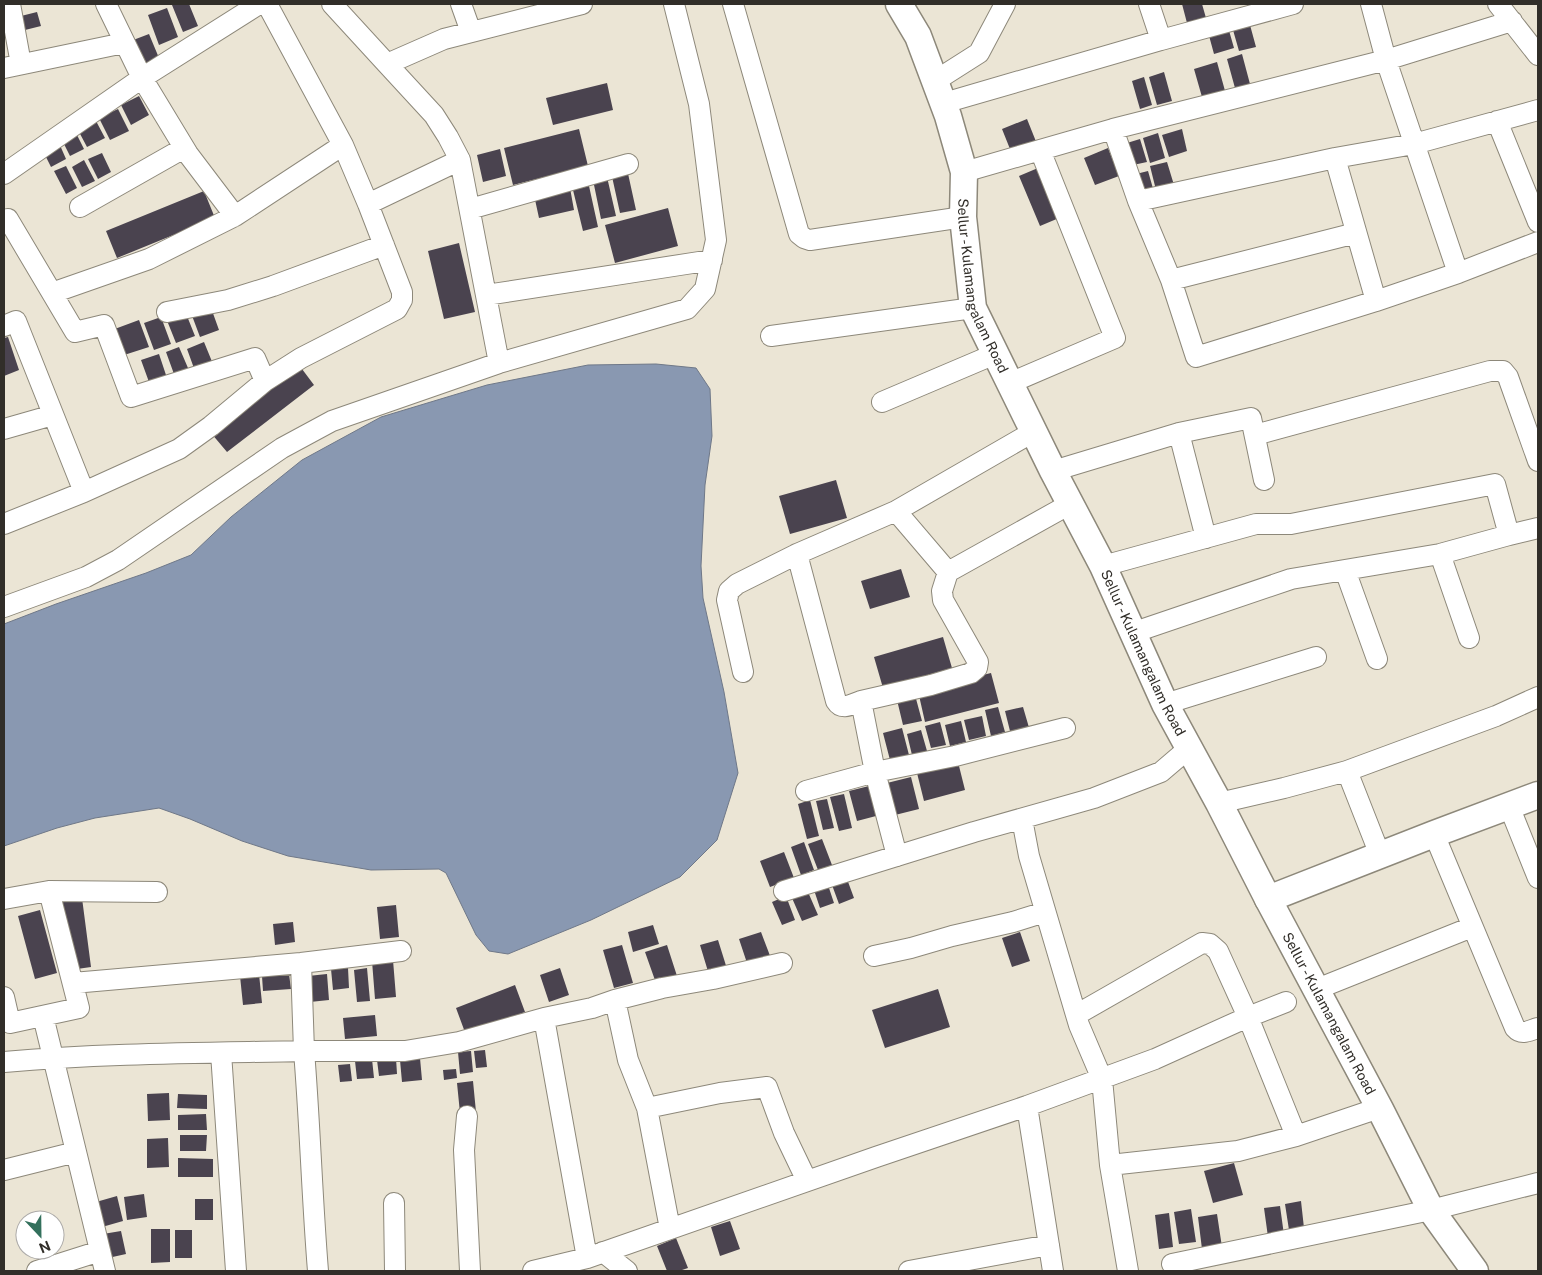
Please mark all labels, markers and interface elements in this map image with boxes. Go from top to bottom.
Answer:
street label: Sellur - Kulamangalam Road [955,198,1012,376]
street label: Sellur - Kulamangalam Road [1098,567,1189,739]
street label: Sellur - Kulamangalam Road [1279,930,1379,1097]
north arrow [15,1210,65,1260]
text: N [37,1238,53,1257]

